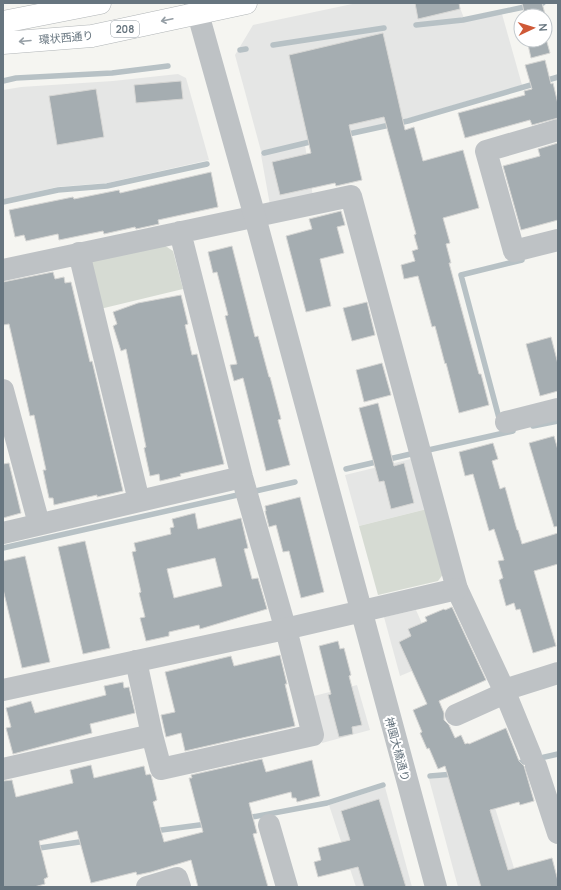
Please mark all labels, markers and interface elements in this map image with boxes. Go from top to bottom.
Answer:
north arrow [513,8,553,48]
one-way arrow [161,17,174,25]
road number: 208 [111,21,139,37]
text: N [536,23,551,32]
street label: 環状西通り [38,27,94,47]
one-way arrow [19,38,32,45]
street label: 神園大橋通り [382,715,414,783]

